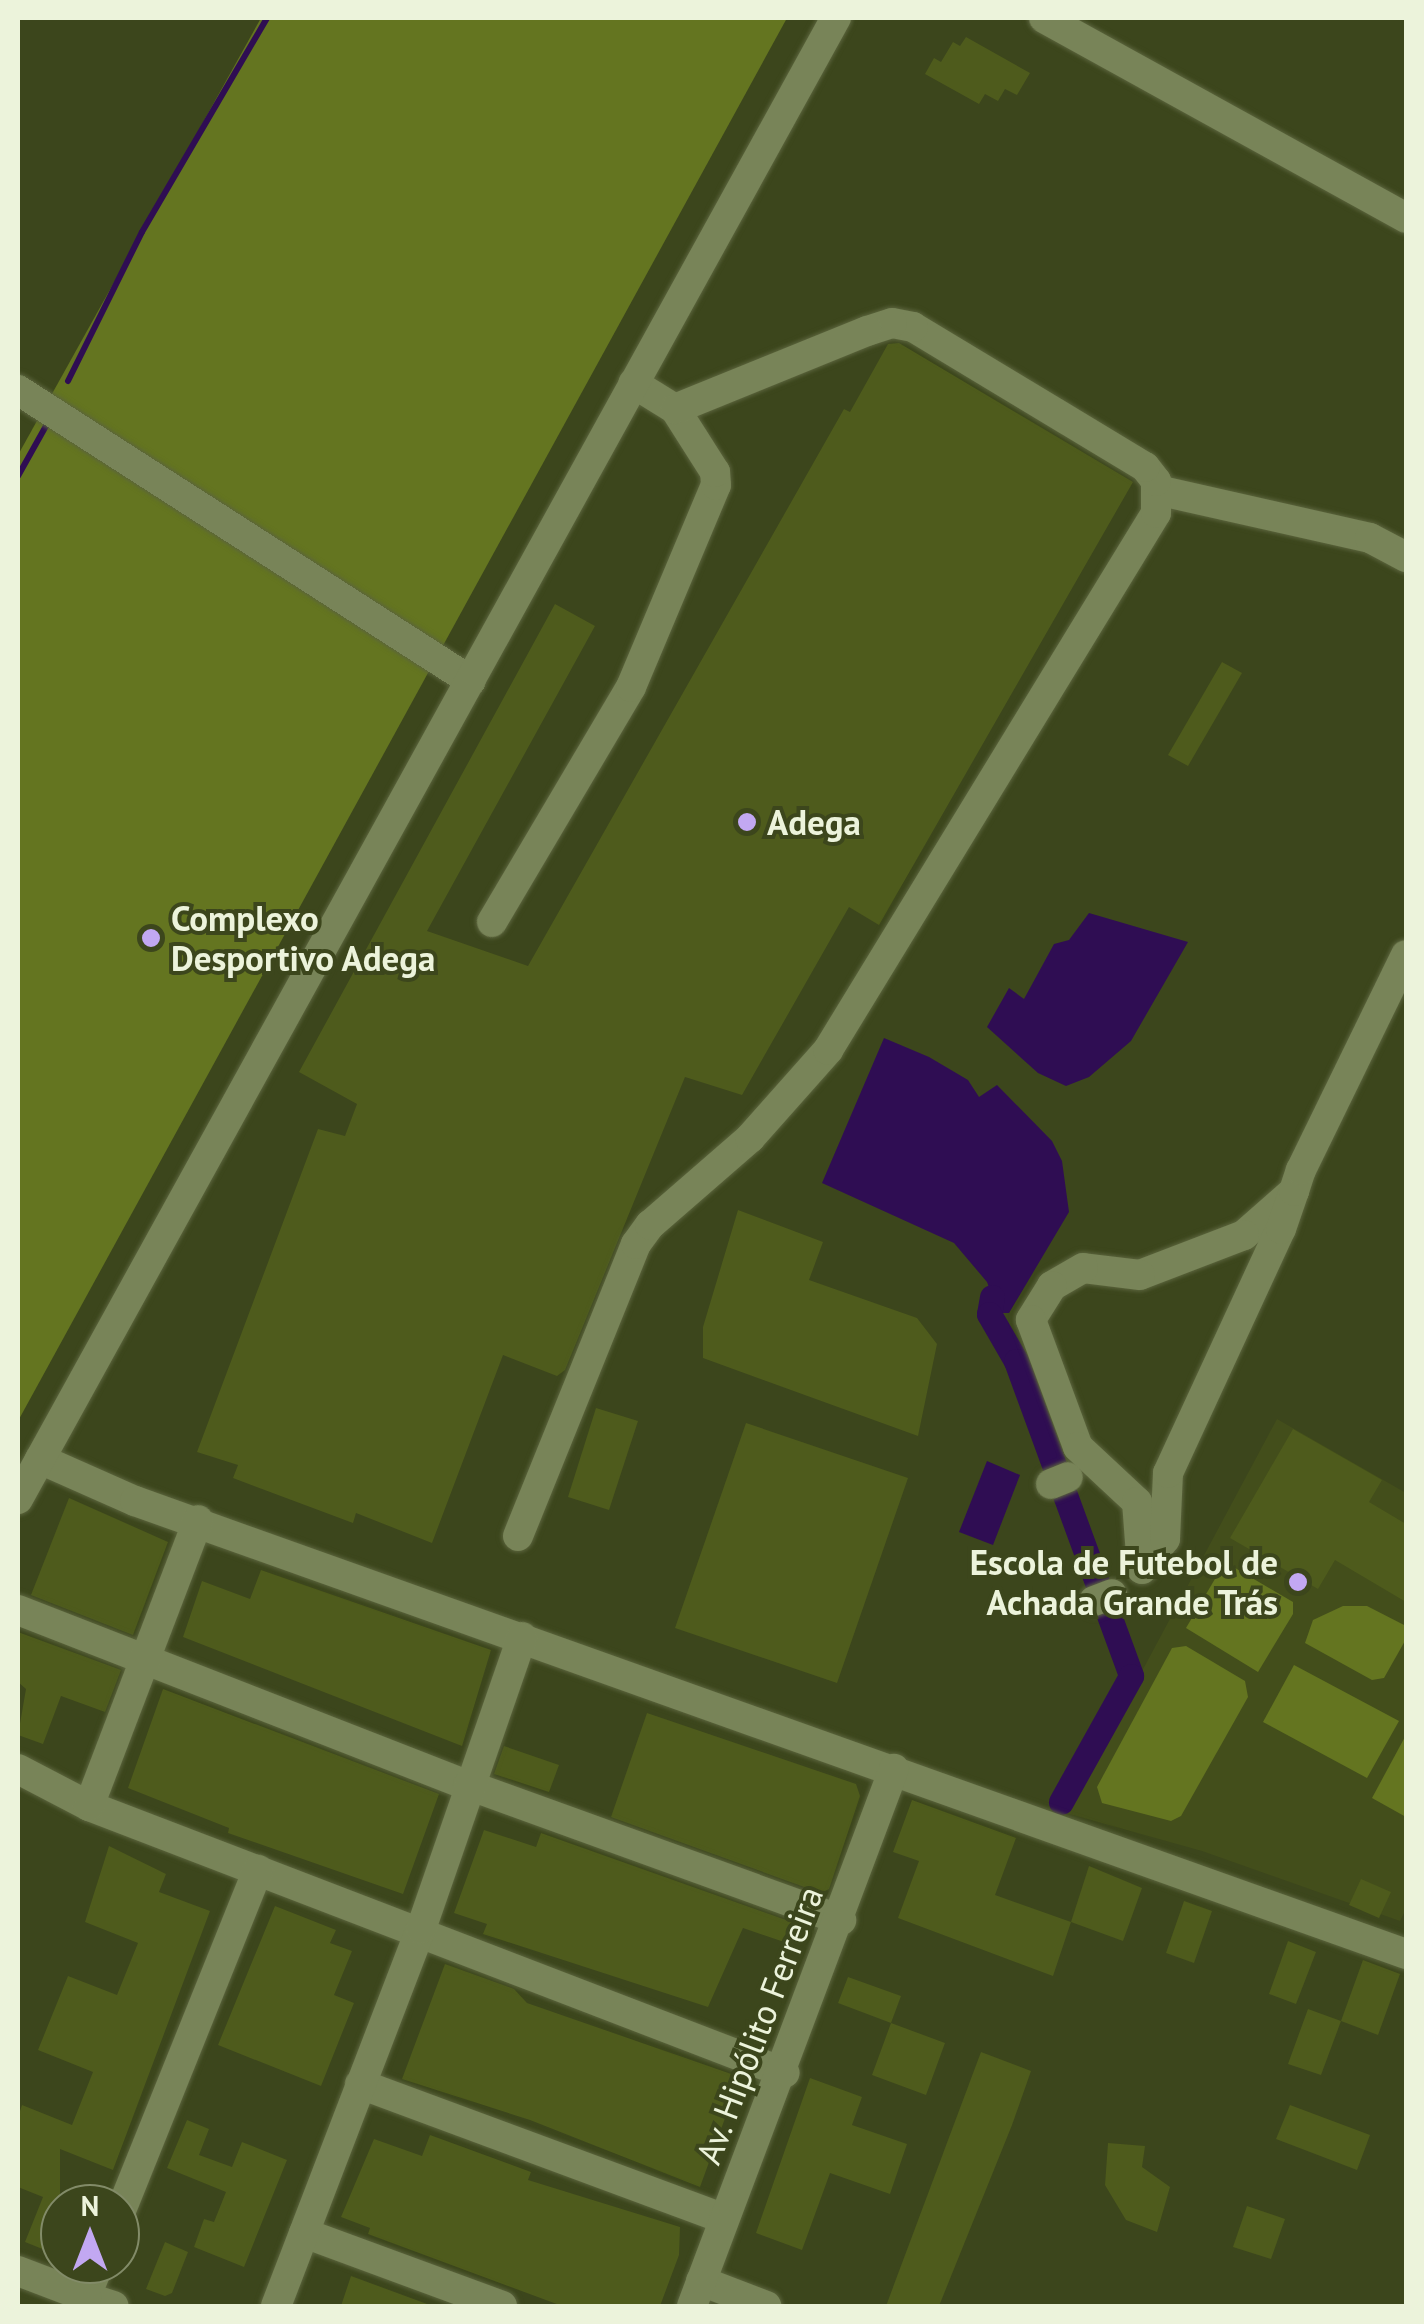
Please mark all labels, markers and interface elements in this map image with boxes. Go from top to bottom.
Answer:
place label: Adega [767,801,861,843]
marker: Adega [736,811,758,833]
place label: Complexo Desportivo Adega [171,897,437,979]
marker: Complexo Desportivo Adega [140,927,162,949]
place label: Escola de Futebol de Achada Grande Trás [970,1541,1278,1623]
marker: Escola de Futebol de Achada Grande Trás [1287,1571,1309,1593]
street label: Av. Hipólito Ferreira [686,1879,832,2171]
north arrow [40,2184,140,2284]
text: N [81,2187,99,2224]

